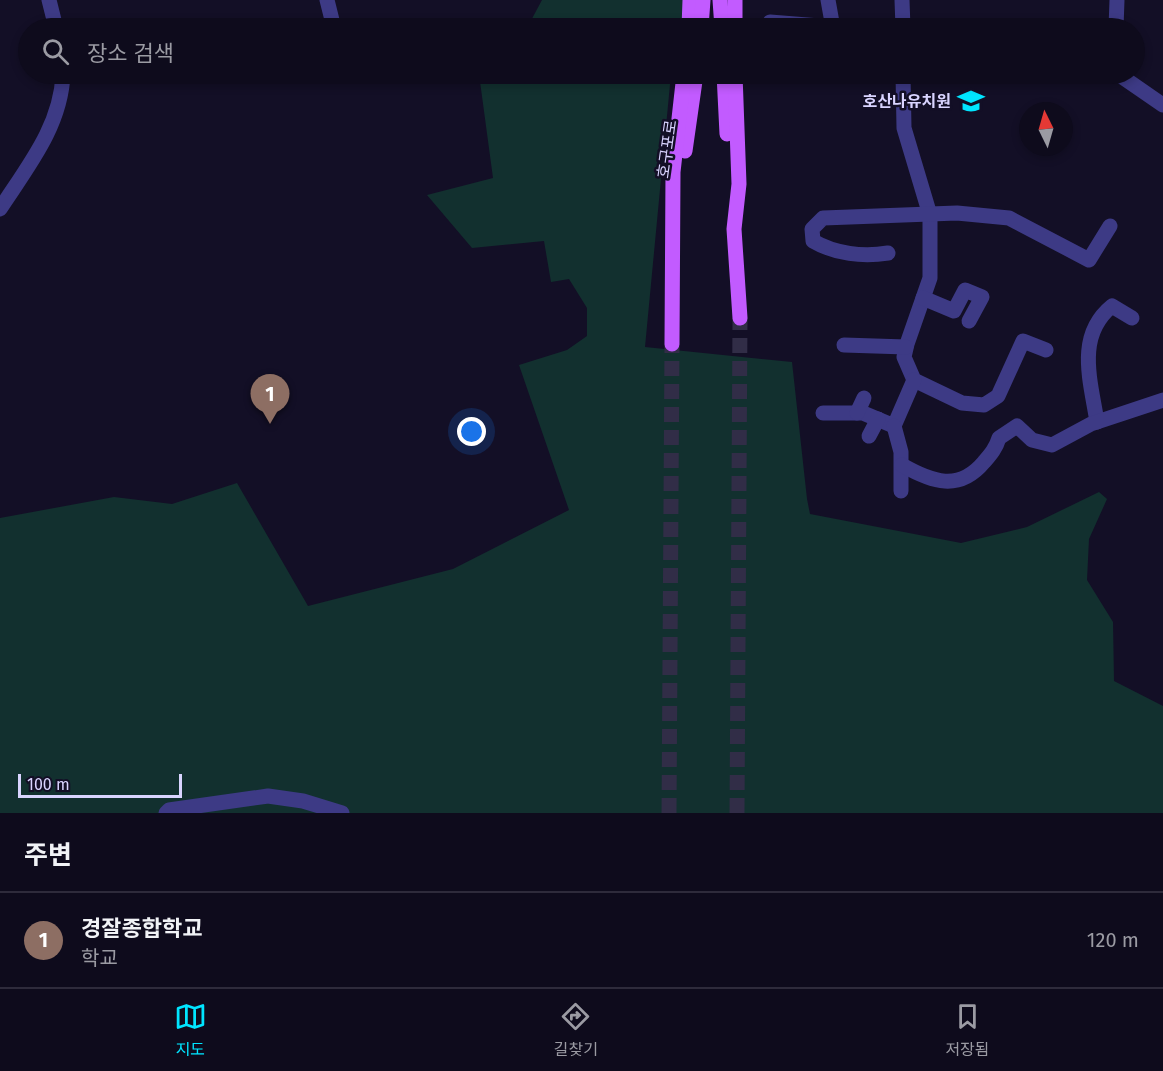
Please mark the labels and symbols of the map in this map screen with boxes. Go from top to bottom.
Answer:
school or university icon: 호산나유치원 [956,86,986,116]
place label: 호산나유치원 [863,92,951,111]
north arrow [1019,102,1073,156]
street label: 호구포로 [653,118,681,179]
pin: 1 [250,374,290,424]
your location [457,417,486,446]
scale bar [18,771,182,798]

